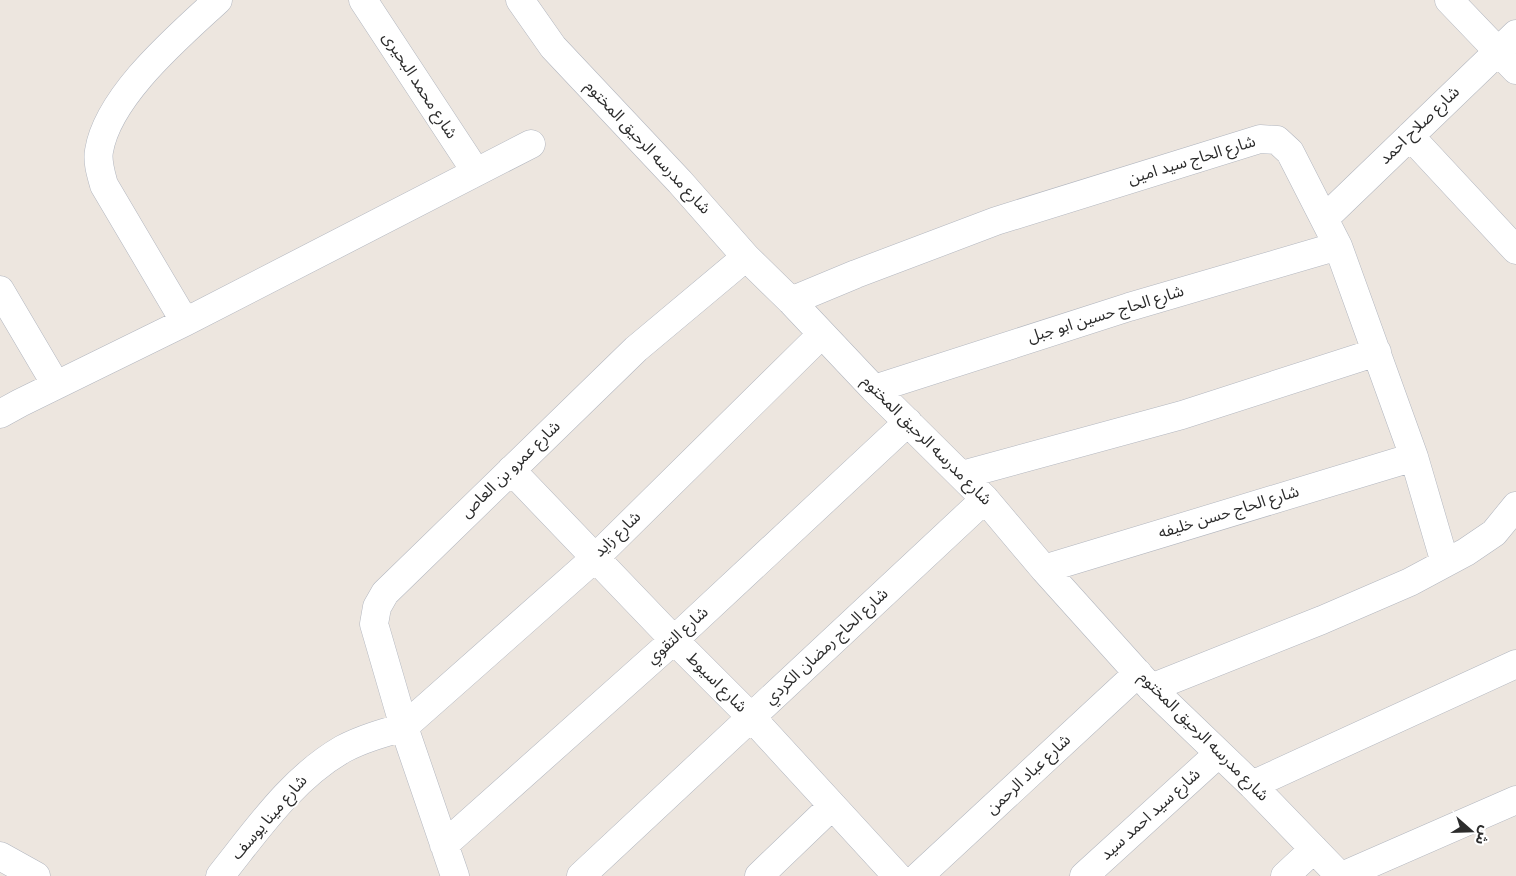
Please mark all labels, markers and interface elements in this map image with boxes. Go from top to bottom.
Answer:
street label: شارع محمد البحيرى [376,29,461,144]
street label: شارع مدرسه الرحيق المختوم [579,77,714,220]
street label: شارع صلاح احمد [1376,83,1465,170]
street label: شارع الحاج سيد امين [1126,132,1259,191]
street label: شارع الحاج حسين ابو جبل [1026,282,1187,349]
street label: شارع مدرسه الرحيق المختوم [856,372,995,511]
street label: شارع عمرو بن العاص [457,417,566,523]
street label: شارع الحاج حسن خليفه [1156,482,1302,545]
street label: شارع زايد [590,508,646,563]
street label: شارع الحاج رمضان الكردي [761,585,894,710]
street label: شارع التقوي [643,603,714,670]
street label: شارع اسيوط [681,649,750,718]
street label: شارع مدرسه الرحيق المختوم [1133,668,1272,807]
street label: شارع عباد الرحمن [982,731,1076,820]
street label: شارع سيد احمد سيد [1097,765,1206,866]
street label: شارع مينا يوسف [228,772,313,865]
north arrow [1446,806,1496,856]
text: ش [1471,823,1493,847]

